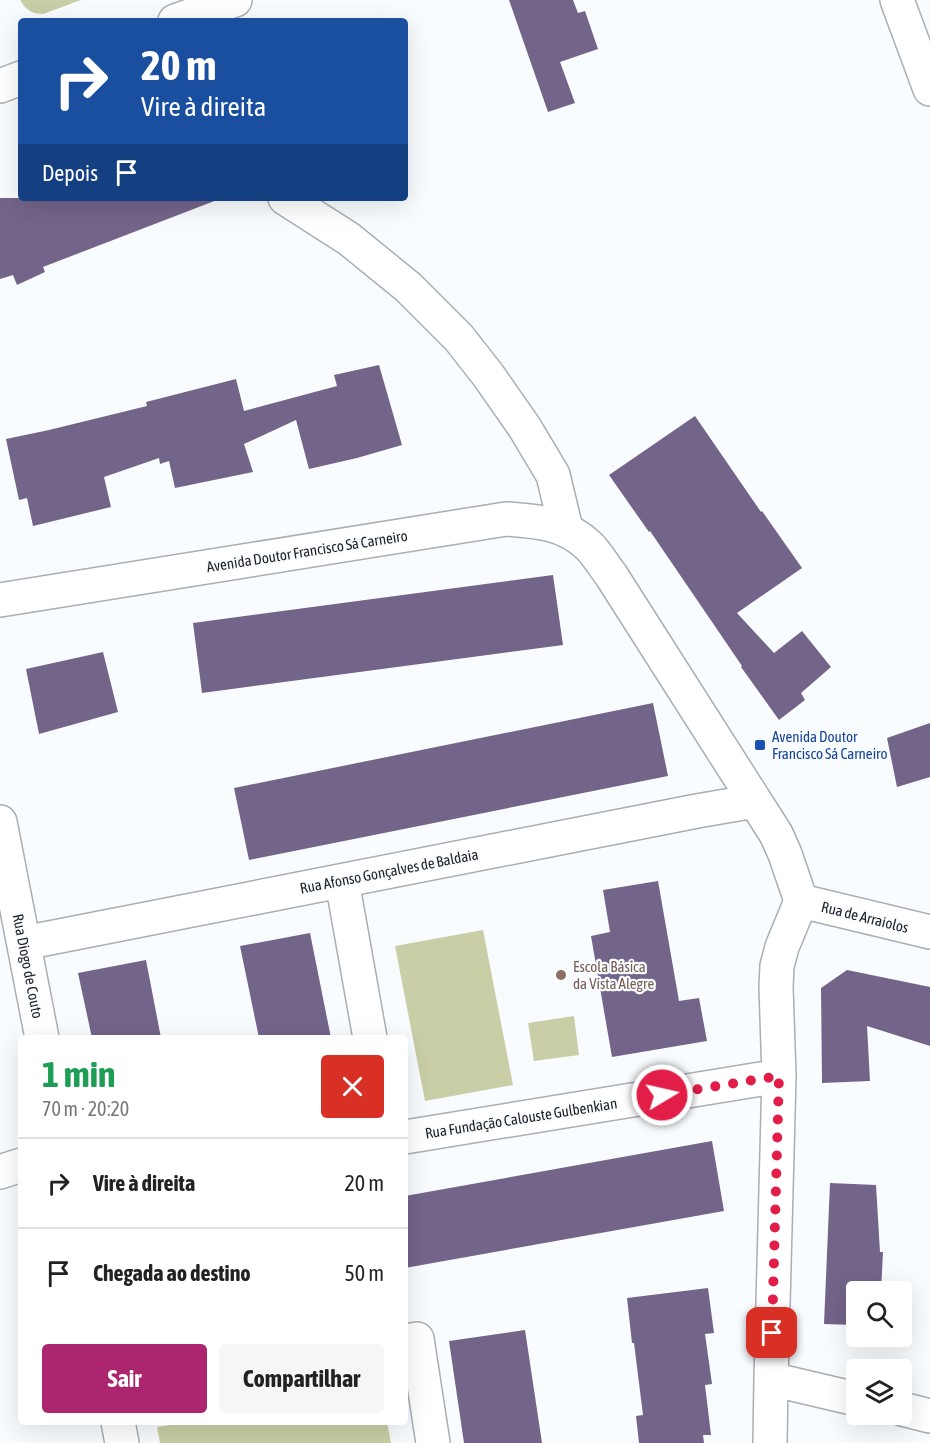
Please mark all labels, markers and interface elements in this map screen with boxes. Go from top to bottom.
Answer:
text: 20 m [141,41,216,89]
icon: right [42,42,120,120]
text: Vire à direita [141,91,266,122]
icon: arrive [110,156,143,189]
text: Depois [42,160,98,186]
street label: Avenida Doutor Francisco Sá Carneiro [205,527,409,575]
place label: Avenida Doutor Francisco Sá Carneiro [772,728,888,762]
marker: Avenida Doutor Francisco Sá Carneiro [753,738,767,752]
street label: Rua Afonso Gonçalves de Baldaia [298,845,480,897]
street label: Rua de Arraiolos [820,898,910,936]
street label: Rua Diogo de Couto [10,912,46,1020]
place label: Escola Básica da Vista Alegre [573,958,654,992]
marker: Escola Básica da Vista Alegre [554,968,568,982]
text: 1 min [42,1053,116,1095]
button: close [321,1055,384,1118]
position arrow [630,1063,694,1127]
street label: Rua Fundação Calouste Gulbenkian [424,1094,618,1142]
text: 70 m · 20:20 [42,1097,129,1120]
icon: right [42,1167,75,1200]
text: Vire à direita [93,1170,195,1196]
text: 20 m [344,1170,384,1196]
icon: arrive [42,1257,75,1290]
text: Chegada ao destino [93,1260,251,1286]
text: 50 m [344,1260,384,1286]
map controls [846,1281,912,1425]
button: search [846,1281,912,1347]
pin [746,1307,797,1358]
icon: arrive [755,1316,788,1349]
button: Sair [42,1344,207,1413]
button: Compartilhar [219,1344,384,1413]
button: layers [846,1359,912,1425]

